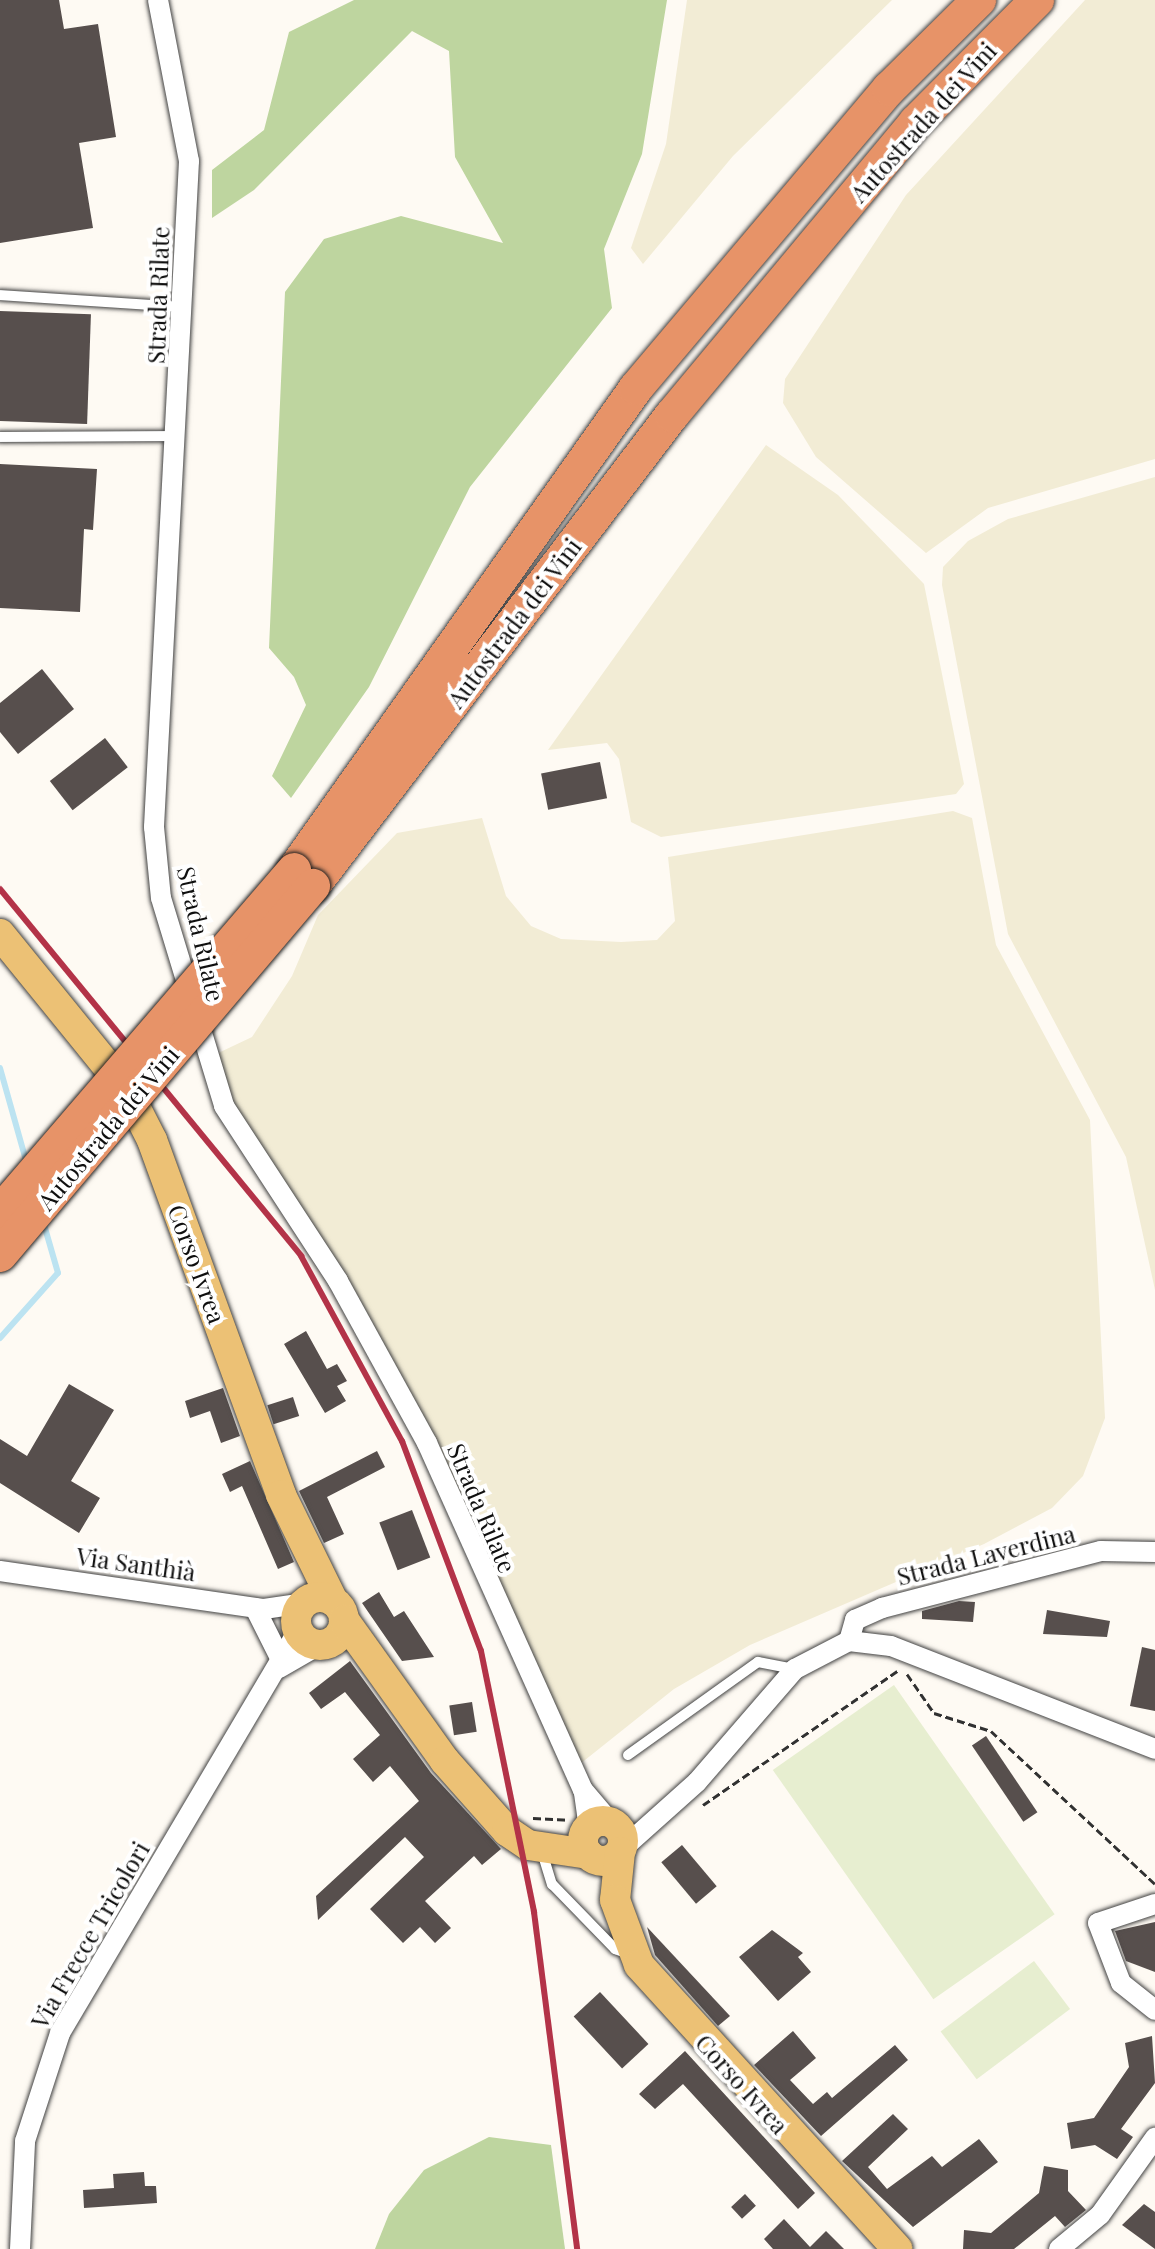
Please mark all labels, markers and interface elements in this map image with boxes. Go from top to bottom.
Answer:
street label: Autostrada dei Vini [843,36,1003,208]
street label: Strada Rilate [141,226,175,364]
street label: Autostrada dei Vini [441,532,587,714]
street label: Strada Rilate [171,864,231,1004]
street label: Autostrada dei Vini [31,1040,185,1216]
street label: Corso Ivrea [162,1201,232,1327]
street label: Strada Rilate [442,1439,522,1577]
street label: Strada Laverdina [894,1519,1078,1591]
street label: Via Santhià [74,1541,198,1587]
street label: Via Frecce Tricolori [25,1836,155,2034]
street label: Corso Ivrea [690,2028,794,2140]

